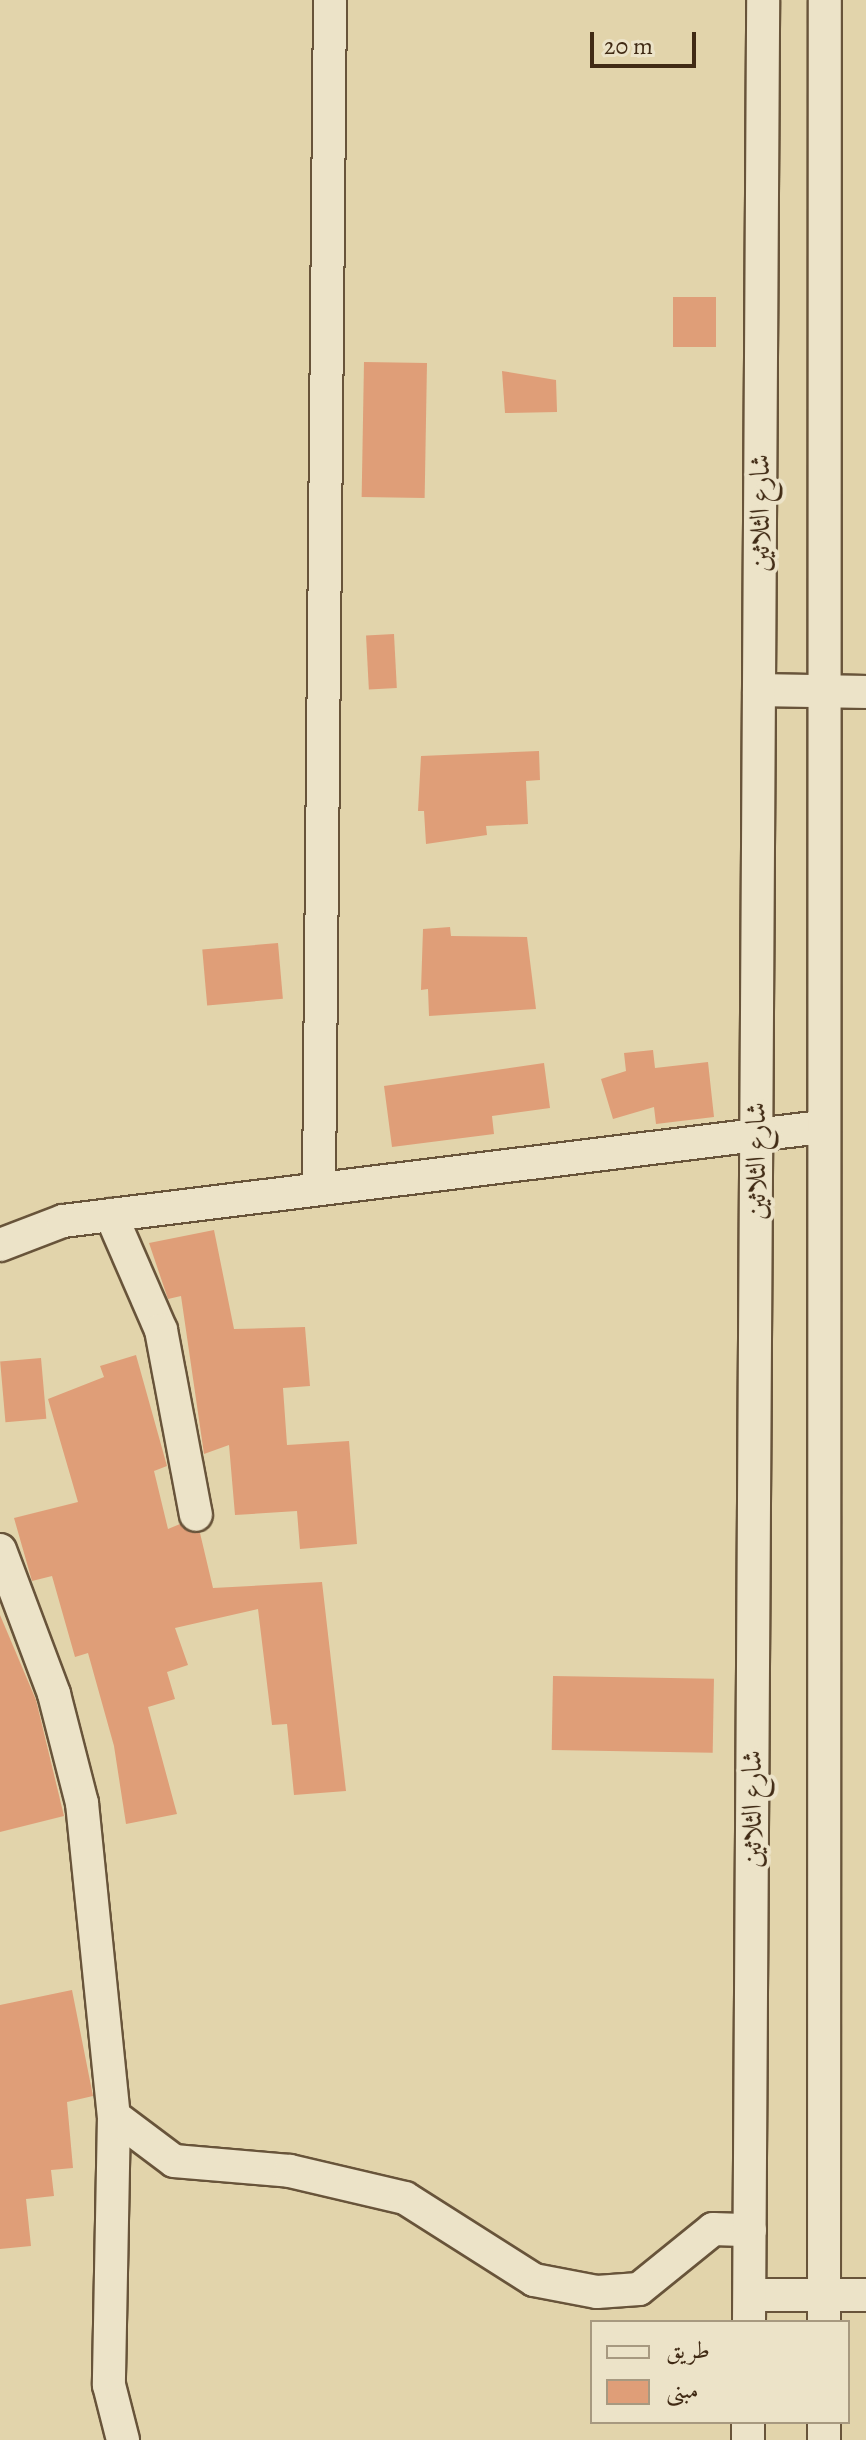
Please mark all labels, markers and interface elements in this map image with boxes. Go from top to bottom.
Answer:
scale bar [594,16,700,66]
text: 20 m [604,30,653,62]
street label: شارع الثلاثين [743,454,777,572]
street label: شارع الثلاثين [739,1102,773,1220]
street label: شارع الثلاثين [735,1750,769,1868]
legend [590,2320,850,2424]
text: طريق [666,2334,710,2366]
text: مبنى [666,2374,699,2406]

